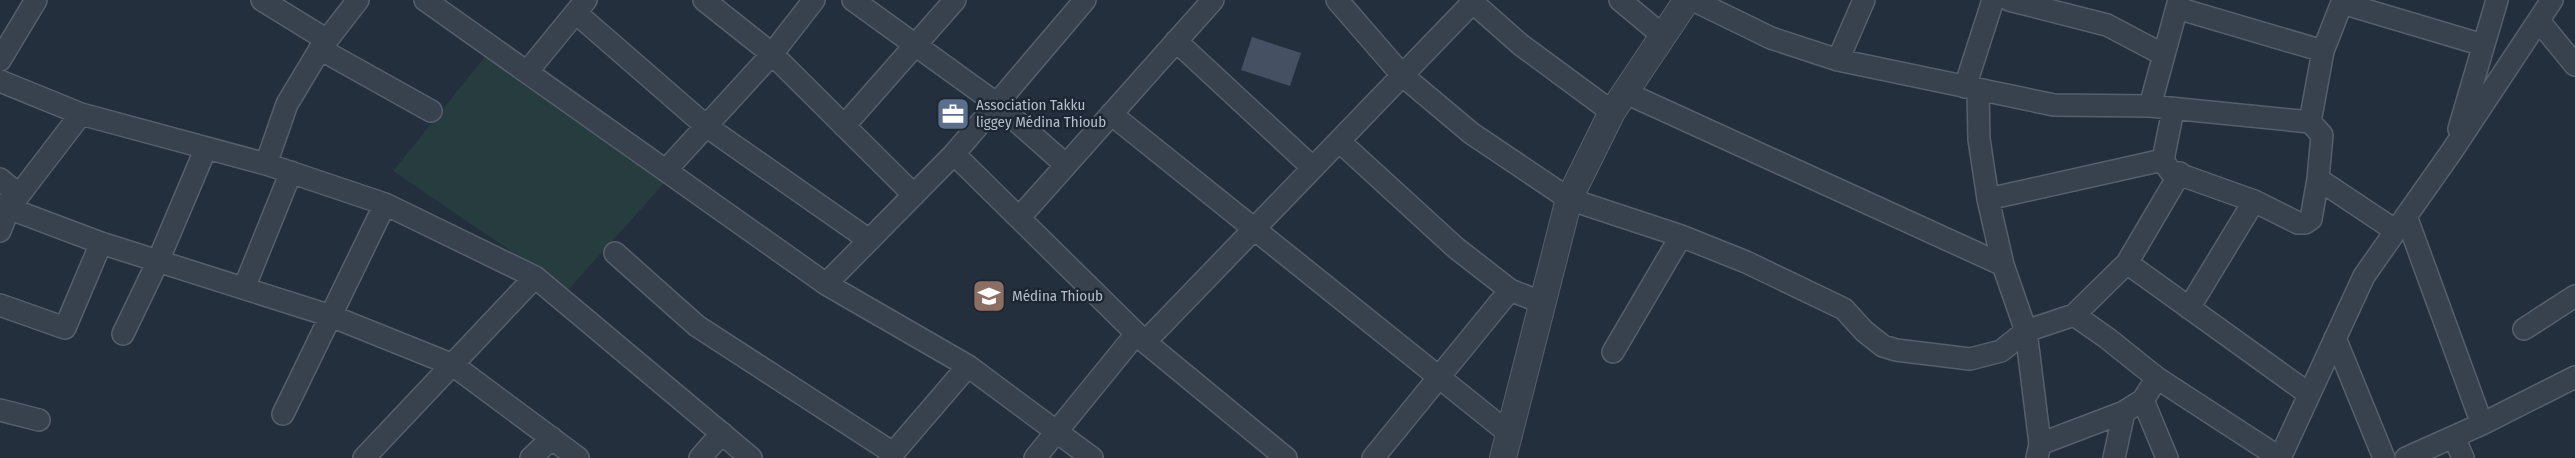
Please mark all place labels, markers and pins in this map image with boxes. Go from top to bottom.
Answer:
office icon: Association Takku liggey Médina Thioub [935,96,971,132]
place label: Association Takku liggey Médina Thioub [976,96,1106,131]
school or university icon: Médina Thioub [971,278,1007,314]
place label: Médina Thioub [1012,287,1103,305]

